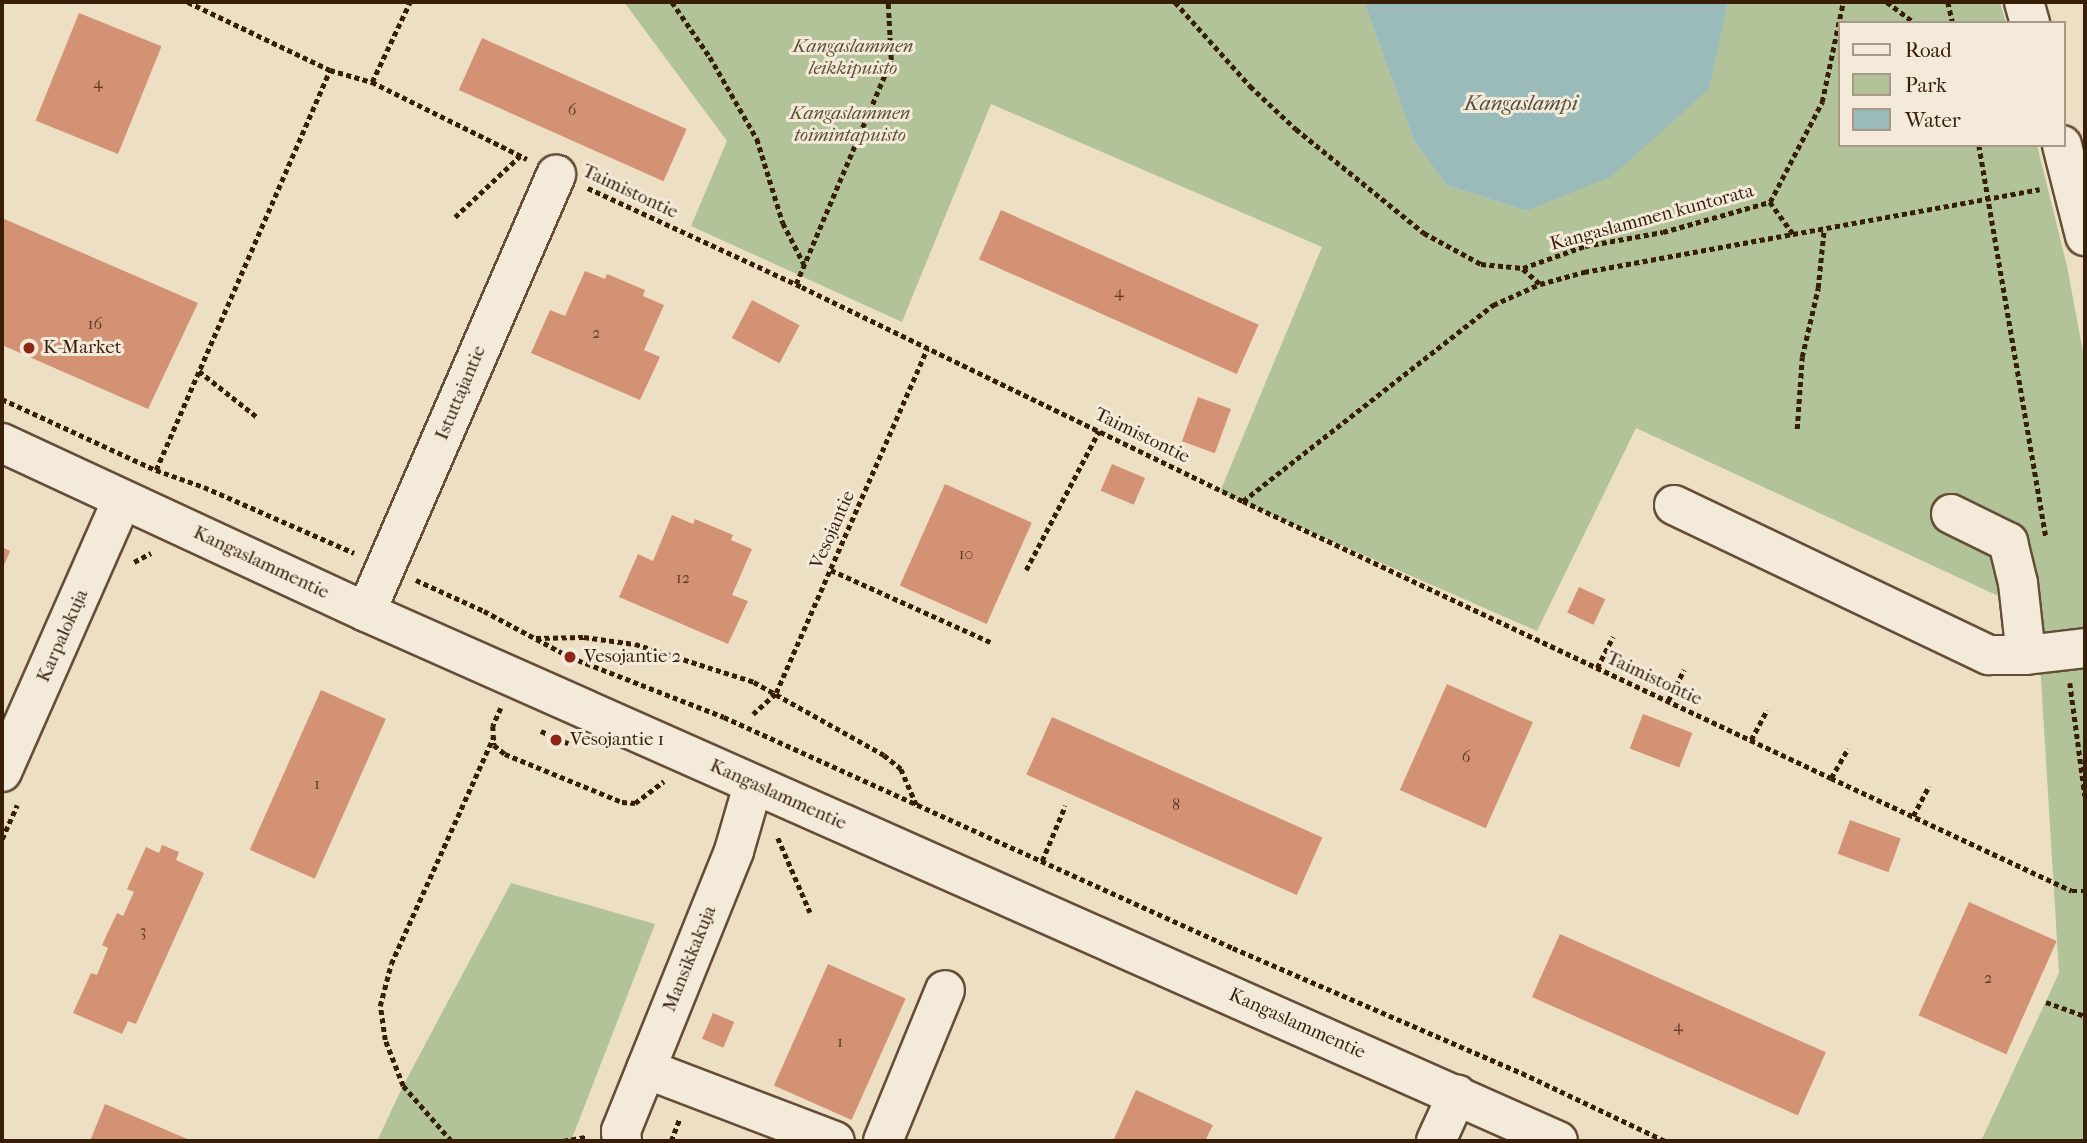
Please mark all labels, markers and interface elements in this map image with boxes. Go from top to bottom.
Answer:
legend [1839,21,2066,147]
park label: Kangaslammen leikkipuisto [793,36,913,80]
text: Road [1905,38,1952,62]
house number: 4 [93,73,103,93]
text: Park [1905,73,1947,97]
water label: Kangaslampi [1464,90,1578,116]
house number: 6 [568,100,576,120]
park label: Kangaslammen toimintapuisto [790,103,910,147]
text: Water [1905,108,1961,132]
street label: Taimistontie [579,160,681,224]
street label: Kangaslammen kuntorata [1548,180,1756,256]
house number: 4 [1114,282,1124,302]
house number: 16 [88,314,102,334]
house number: 2 [592,323,600,343]
place label: K-Market [43,337,122,359]
marker: K-Market [21,340,37,356]
street label: Istuttajantie [431,342,491,444]
street label: Taimistontie [1091,403,1193,469]
street label: Vesojantie [806,487,860,573]
street label: Kangaslammentie [189,522,333,604]
house number: 10 [959,544,973,564]
house number: 12 [676,568,690,588]
street label: Karpalokuja [32,586,94,686]
place label: Vesojantie 2 [584,646,681,668]
street label: Taimistontie [1603,647,1705,711]
marker: Vesojantie 2 [562,649,578,665]
place label: Vesojantie 1 [570,729,664,751]
marker: Vesojantie 1 [548,732,564,748]
house number: 6 [1462,747,1470,767]
street label: Kangaslammentie [706,755,850,835]
house number: 1 [314,774,320,794]
house number: 8 [1172,795,1180,815]
street label: Mansikkakuja [658,903,722,1015]
house number: 3 [140,921,146,941]
house number: 2 [1984,968,1992,988]
street label: Kangaslammentie [1225,984,1369,1064]
house number: 4 [1673,1016,1683,1036]
house number: 1 [837,1032,843,1052]

